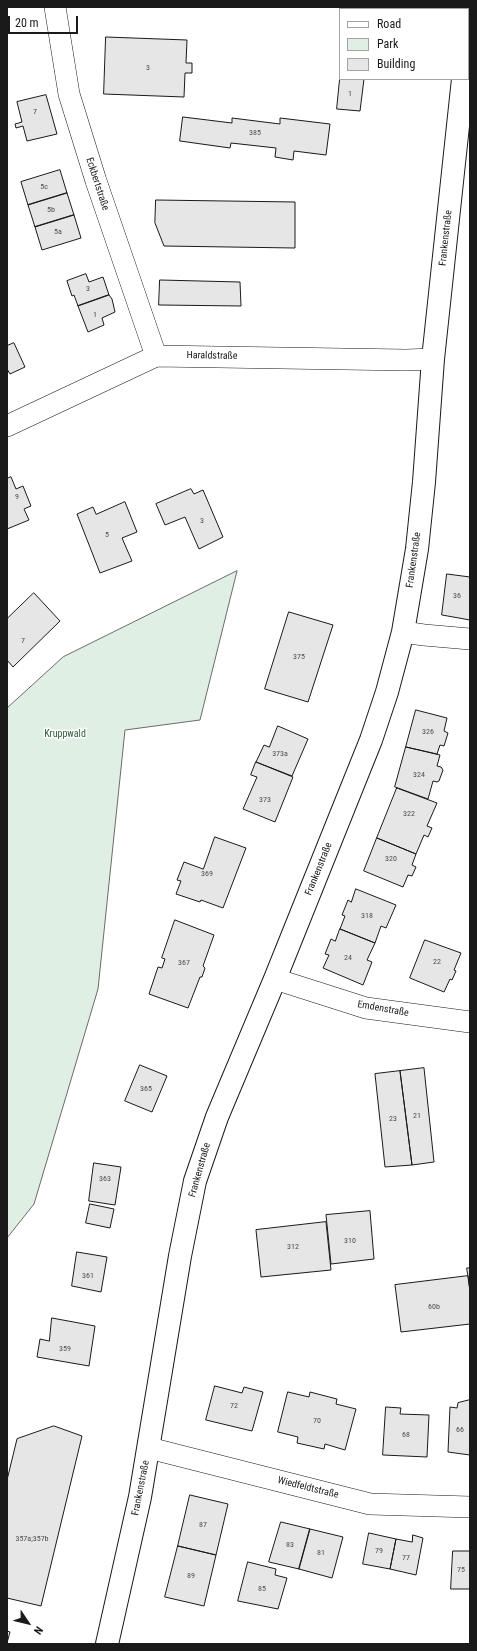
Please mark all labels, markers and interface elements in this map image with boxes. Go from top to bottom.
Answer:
scale bar [10,8,80,34]
legend [339,8,469,80]
text: 20 m [15,16,39,30]
text: Road [377,17,401,31]
text: Park [377,37,398,51]
text: Building [377,57,415,71]
house number: 3 [146,63,150,73]
house number: 1 [348,89,352,99]
house number: 7 [33,107,37,117]
house number: 385 [249,128,261,138]
street label: Eckbertstraße [83,156,111,212]
house number: 5c [40,182,48,192]
house number: 5b [47,205,55,215]
street label: Frankenstraße [437,209,455,267]
house number: 5a [54,227,62,237]
house number: 3 [86,284,90,294]
house number: 1 [93,310,97,320]
street label: Haraldstraße [186,350,238,362]
house number: 9 [15,492,19,502]
house number: 3 [200,516,204,526]
house number: 5 [105,530,109,540]
street label: Frankenstraße [404,531,424,589]
house number: 36 [453,591,461,601]
house number: 7 [21,636,25,646]
house number: 375 [293,652,305,662]
house number: 326 [422,727,434,737]
park label: Kruppwald [44,728,86,740]
house number: 373a [272,749,288,759]
house number: 324 [413,770,425,780]
house number: 373 [259,795,271,805]
house number: 322 [403,809,415,819]
street label: Frankenstraße [303,841,335,897]
house number: 320 [385,854,397,864]
house number: 369 [201,869,213,879]
house number: 318 [361,911,373,921]
house number: 24 [344,953,352,963]
house number: 22 [433,957,441,967]
house number: 367 [178,958,190,968]
street label: Emdenstraße [356,999,410,1019]
house number: 365 [140,1084,152,1094]
house number: 21 [413,1111,421,1121]
house number: 23 [389,1114,397,1124]
street label: Frankenstraße [186,1141,214,1199]
house number: 363 [99,1174,111,1184]
house number: 310 [344,1236,356,1246]
house number: 312 [287,1242,299,1252]
house number: 361 [82,1271,94,1281]
house number: 60b [428,1302,440,1312]
house number: 359 [59,1344,71,1354]
house number: 72 [230,1401,238,1411]
house number: 70 [313,1416,321,1426]
house number: 66 [456,1425,464,1435]
house number: 68 [402,1430,410,1440]
street label: Frankenstraße [130,1459,152,1517]
street label: Wiedfeldtstraße [276,1475,340,1501]
house number: 87 [199,1520,207,1530]
house number: 357a;357b [15,1534,49,1544]
house number: 83 [286,1540,294,1550]
house number: 79 [375,1546,383,1556]
house number: 81 [317,1548,325,1558]
house number: 77 [402,1553,410,1563]
house number: 75 [457,1565,465,1575]
house number: 89 [187,1571,195,1581]
house number: 85 [258,1584,266,1594]
north arrow [8,1603,48,1643]
text: N [31,1624,45,1637]

